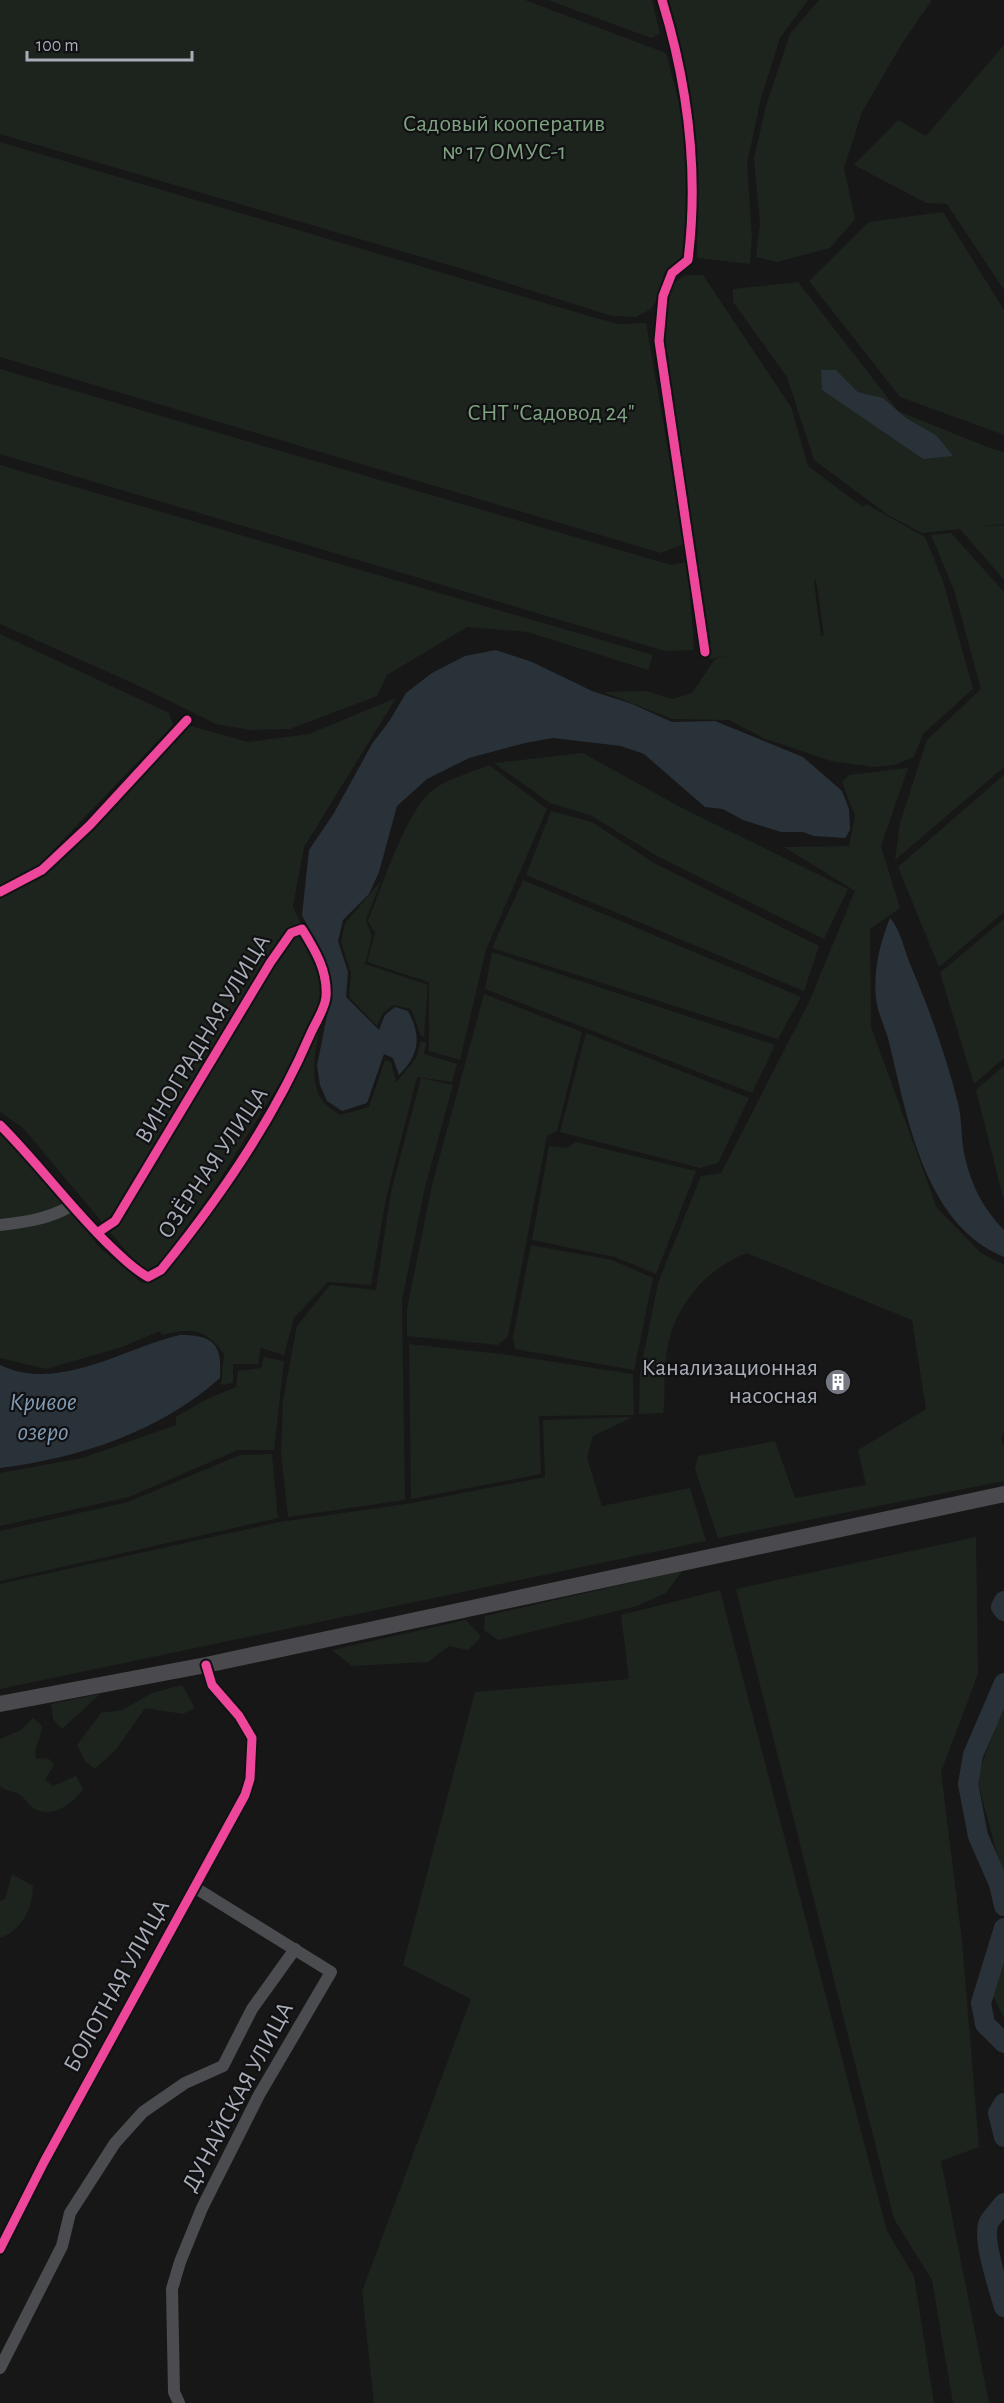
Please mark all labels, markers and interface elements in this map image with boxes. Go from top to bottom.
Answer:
scale bar [27,24,192,62]
text: 100 m [36,37,79,55]
park label: Садовый кооператив № 17 ОМУС-1 [403,112,605,164]
park label: СНТ "Садовод 24" [467,401,635,425]
street label: ВИНОГРАДНАЯ УЛИЦА [131,931,275,1147]
street label: ОЗЁРНАЯ УЛИЦА [153,1082,272,1243]
place label: Канализационная насосная [642,1356,818,1408]
building icon: Канализационная насосная [823,1367,853,1397]
water label: Кривое озеро [9,1389,77,1445]
street label: БОЛОТНАЯ УЛИЦА [60,1896,174,2076]
street label: ДУНАЙСКАЯ УЛИЦА [178,1998,298,2196]

